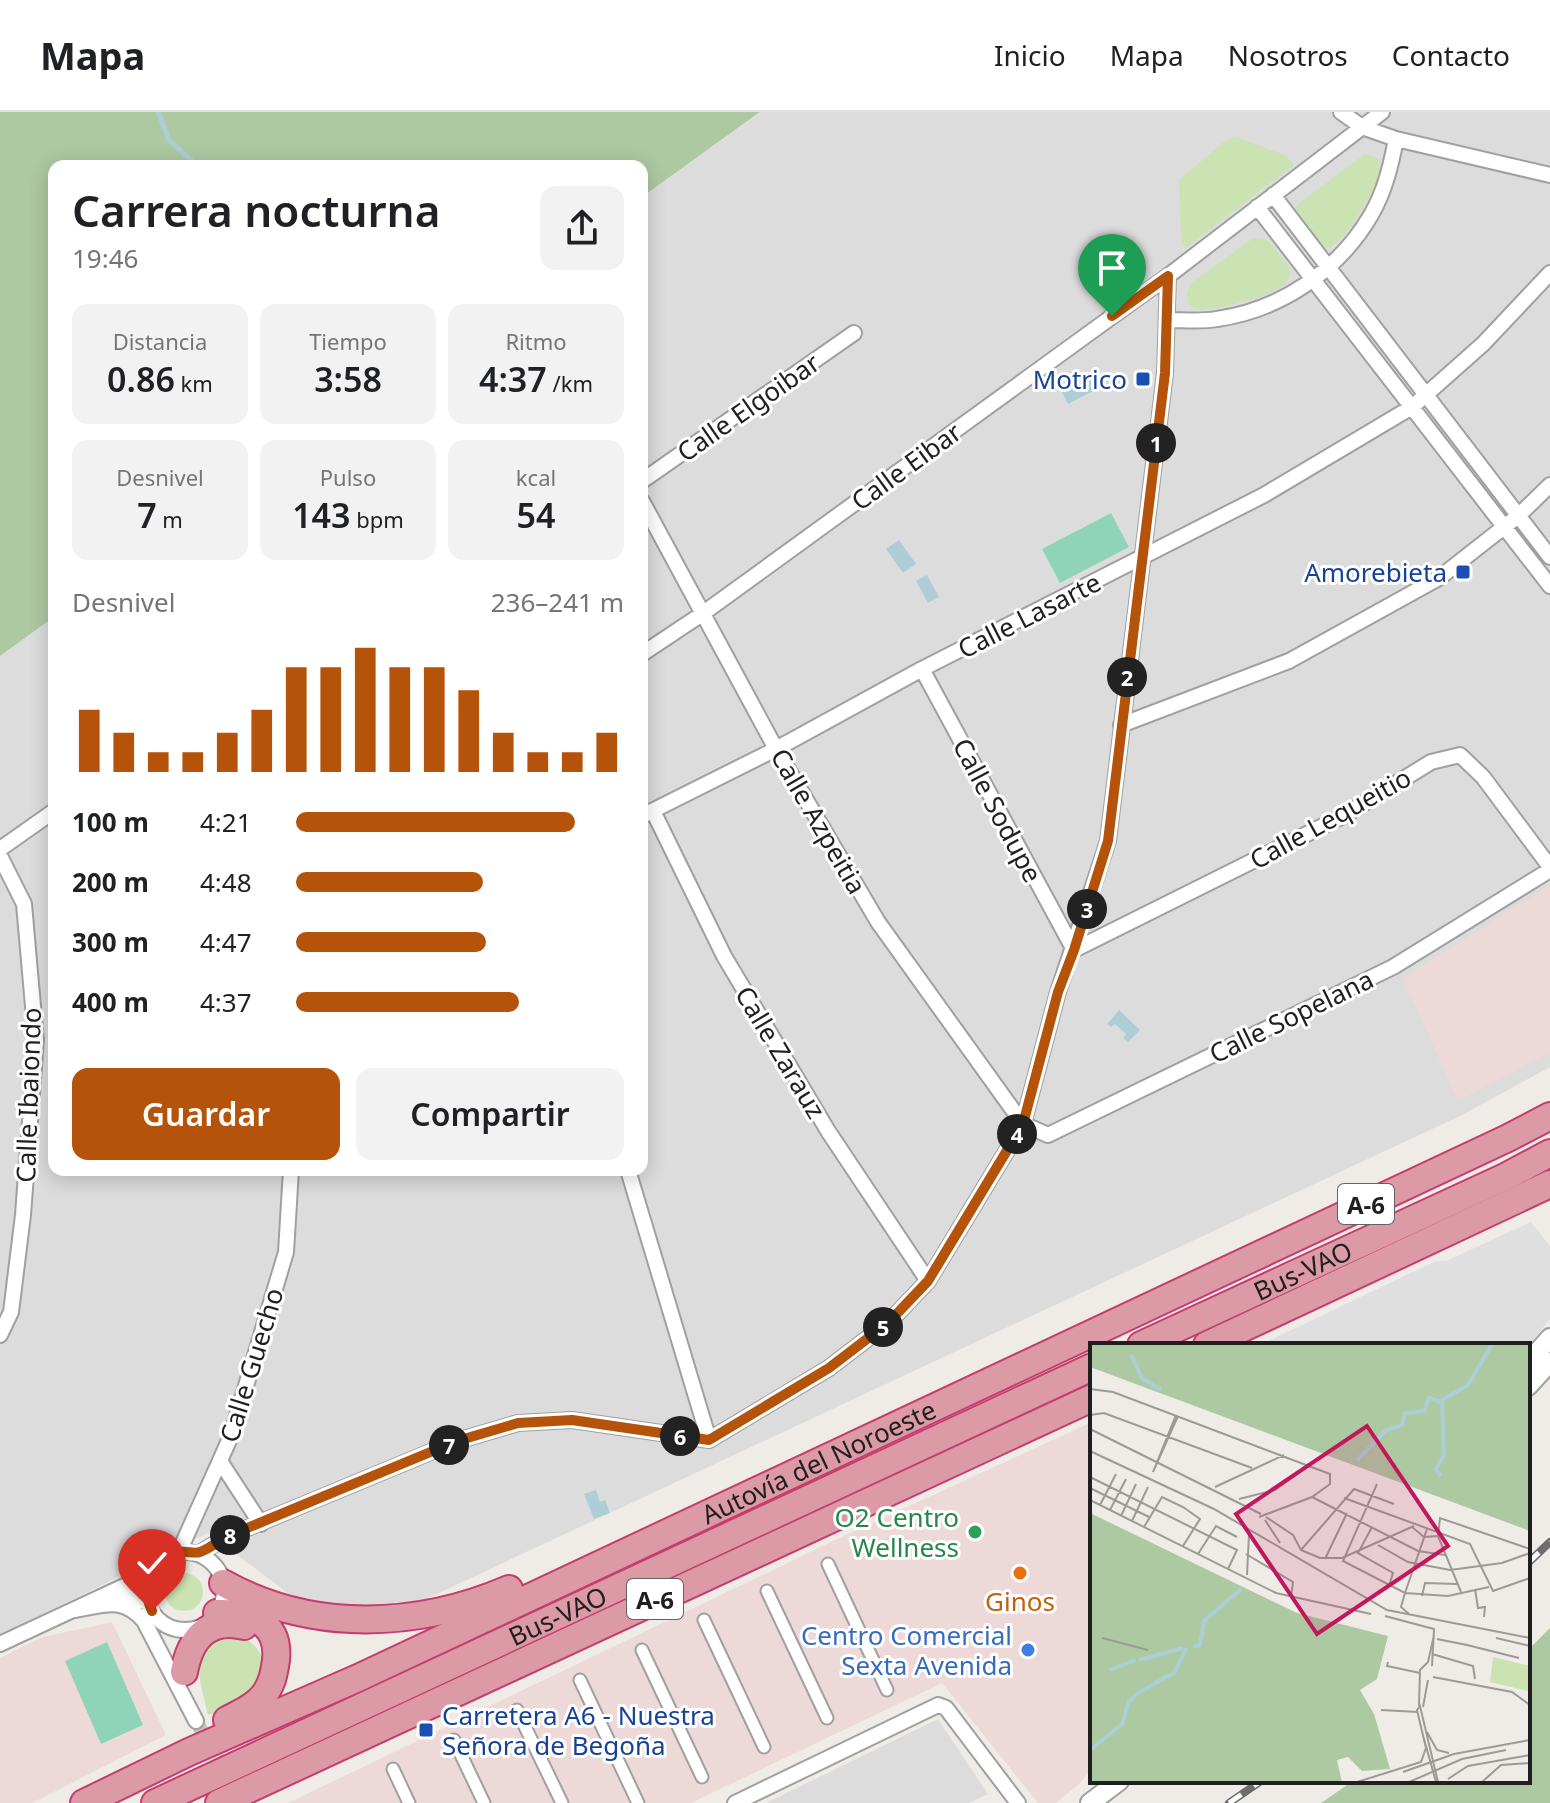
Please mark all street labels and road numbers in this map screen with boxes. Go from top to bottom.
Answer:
street label: Calle Elgoibar [669,344,827,470]
street label: Calle Eibar [844,414,969,518]
street label: Calle Lasarte [951,564,1107,666]
street label: Calle Sodupe [945,732,1051,888]
street label: Calle Azpeitia [763,742,875,900]
street label: Calle Lequeitio [1243,759,1417,877]
street label: Calle Sopelana [1203,961,1379,1071]
street label: Calle Zarauz [727,979,835,1125]
street label: Calle Ibaiondo [7,1007,49,1183]
road number: A-6 [1338,1184,1394,1224]
street label: Bus-VAO [1247,1232,1358,1309]
street label: Calle Guecho [210,1283,292,1447]
street label: Autovía del Noroeste [695,1391,942,1532]
street label: Bus-VAO [502,1577,613,1654]
road number: A-6 [627,1579,683,1619]

